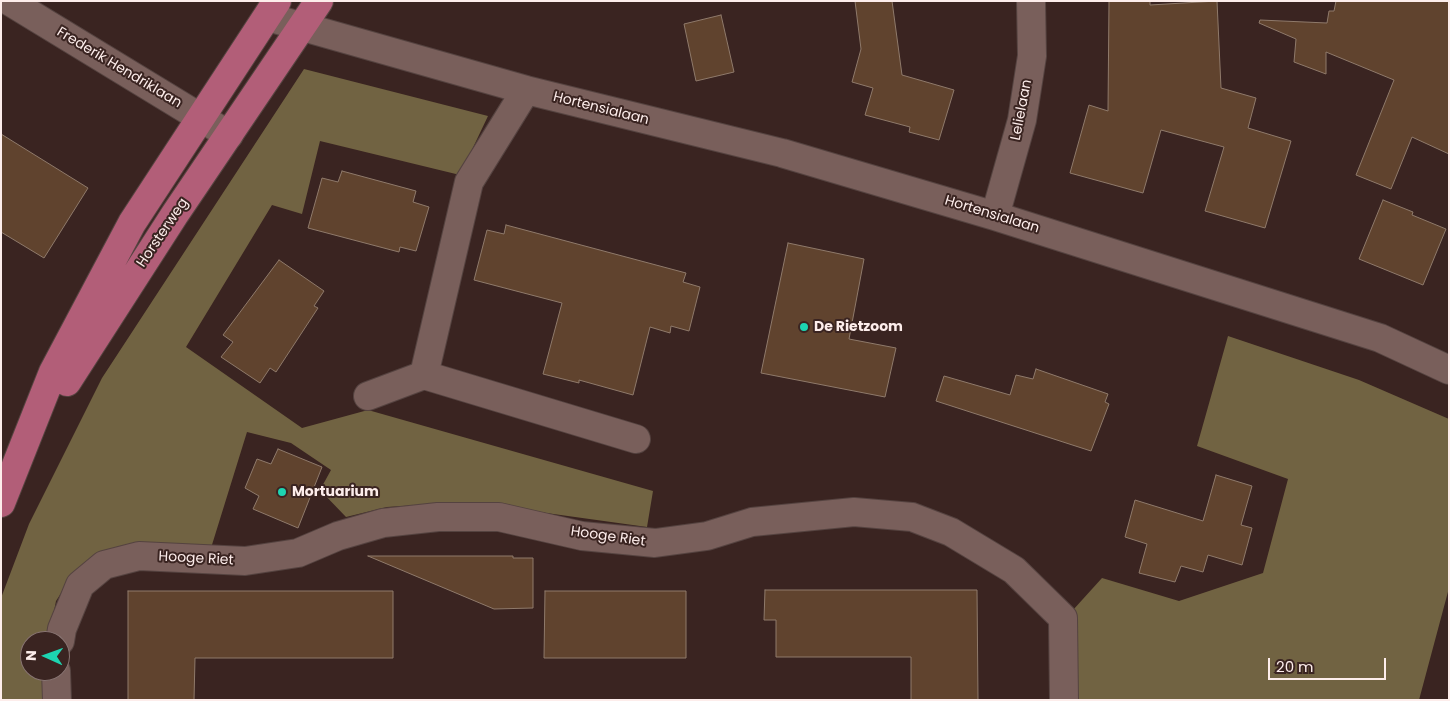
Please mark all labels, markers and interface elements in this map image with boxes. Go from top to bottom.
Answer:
street label: Frederik Hendriklaan [54,24,184,112]
street label: Lelielaan [1008,78,1036,142]
street label: Hortensialaan [551,89,651,129]
street label: Hortensialaan [943,193,1041,237]
street label: Horsterweg [134,195,192,271]
place label: De Rietzoom [814,319,903,335]
marker: De Rietzoom [798,321,810,333]
place label: Mortuarium [292,484,379,500]
marker: Mortuarium [276,486,288,498]
street label: Hooge Riet [570,523,646,551]
street label: Hooge Riet [158,549,234,569]
north arrow [20,631,70,681]
scale bar [1270,648,1388,680]
text: N [21,650,41,661]
text: 20 m [1276,656,1314,677]

